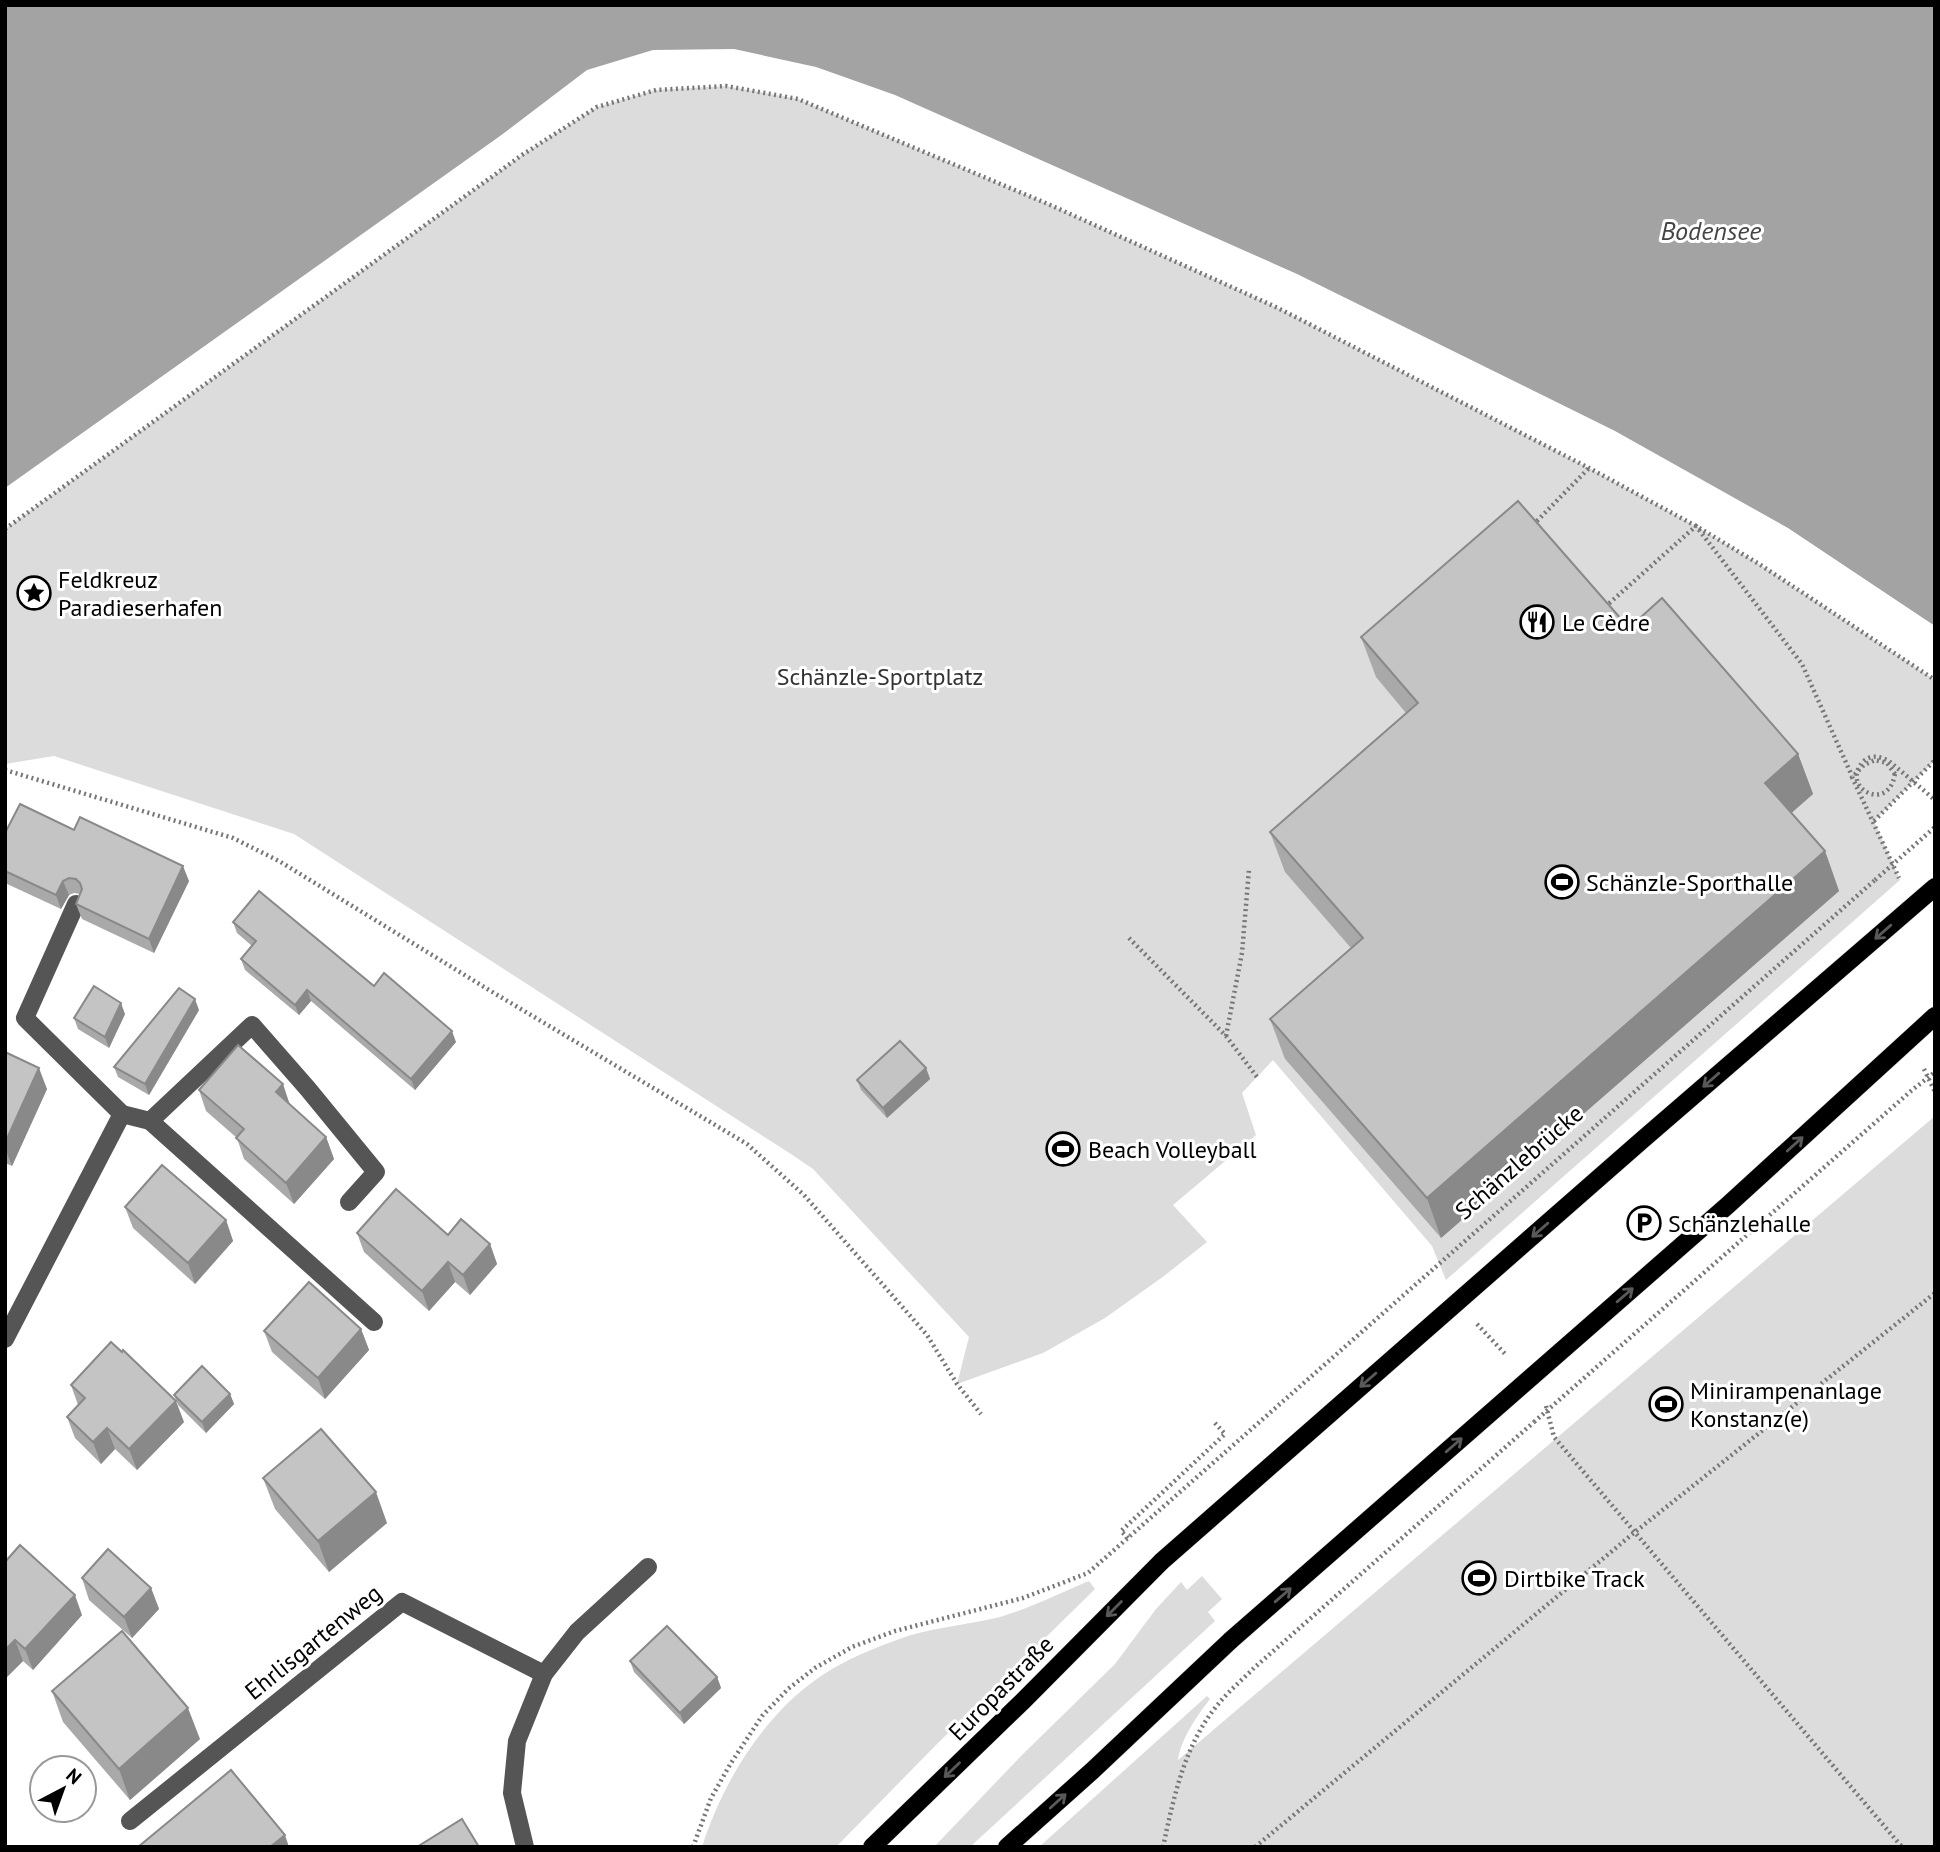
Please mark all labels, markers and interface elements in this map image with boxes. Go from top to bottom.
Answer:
water label: Bodensee [1661,214,1761,247]
place label: Feldkreuz Paradieserhafen [58,564,222,623]
place icon: Feldkreuz Paradieserhafen [15,574,53,612]
restaurant icon: Le Cèdre [1518,603,1556,641]
place label: Le Cèdre [1562,607,1650,638]
park label: Schänzle-Sportplatz [777,661,983,692]
sports icon: Schänzle-Sporthalle [1543,863,1581,901]
place label: Schänzle-Sporthalle [1586,867,1793,898]
one-way arrow [1874,924,1892,940]
one-way arrow [1702,1072,1720,1088]
street label: Schänzlebrücke [1448,1098,1590,1226]
sports icon: Beach Volleyball [1044,1130,1082,1168]
place label: Beach Volleyball [1088,1134,1257,1165]
one-way arrow [1786,1135,1803,1152]
parking icon: Schänzlehalle [1625,1204,1663,1242]
place label: Schänzlehalle [1668,1208,1811,1239]
one-way arrow [1531,1222,1549,1238]
one-way arrow [1616,1287,1634,1303]
one-way arrow [1360,1372,1378,1388]
place label: Minirampenanlage Konstanz(e) [1690,1375,1882,1434]
sports icon: Minirampenanlage Konstanz(e) [1647,1385,1685,1423]
one-way arrow [1445,1437,1463,1453]
sports icon: Dirtbike Track [1460,1559,1498,1597]
place label: Dirtbike Track [1504,1563,1645,1594]
street label: Ehrlisgartenweg [238,1577,388,1707]
one-way arrow [1274,1587,1292,1603]
one-way arrow [1105,1601,1122,1618]
street label: Europastraße [942,1629,1060,1747]
north arrow [28,1754,98,1824]
one-way arrow [944,1761,961,1778]
text: N [62,1763,87,1789]
one-way arrow [1049,1793,1066,1810]

